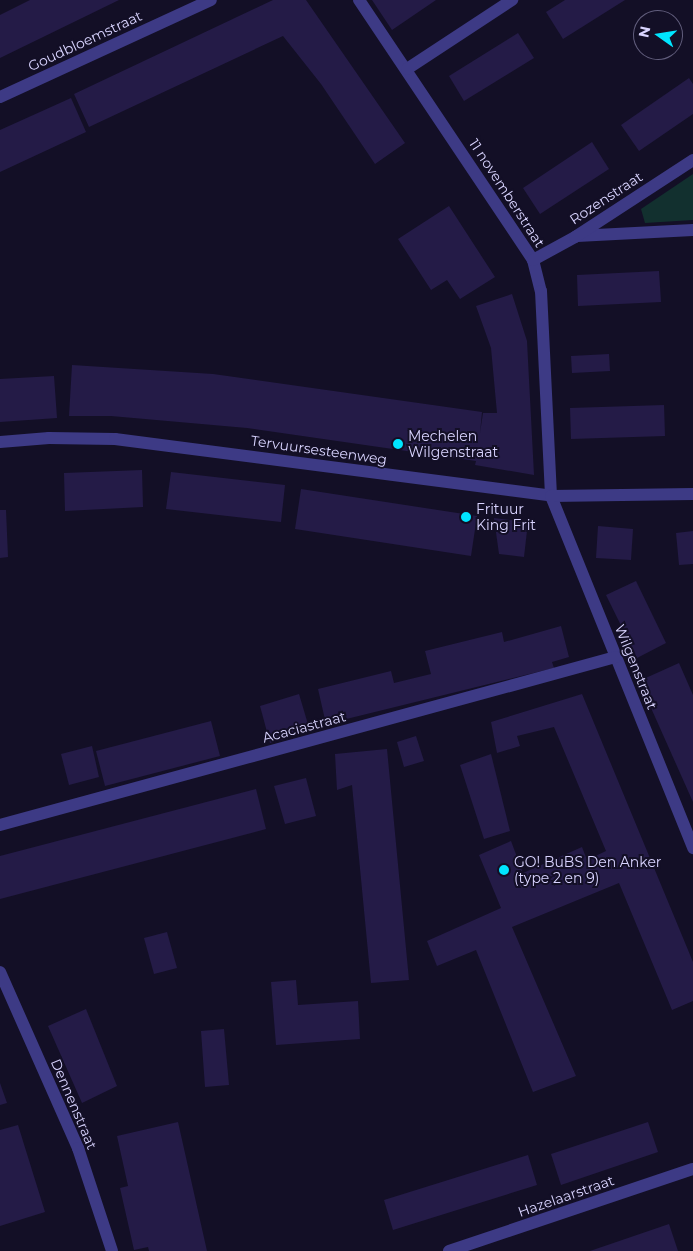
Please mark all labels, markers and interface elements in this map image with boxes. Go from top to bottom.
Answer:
street label: Goudbloemstraat [25,7,145,75]
north arrow [633,10,683,60]
text: N [634,24,654,39]
street label: 11 novemberstraat [466,136,548,250]
street label: Rozenstraat [566,168,646,228]
place label: Mechelen Wilgenstraat [408,428,498,461]
street label: Tervuursesteenweg [250,432,388,468]
marker: Mechelen Wilgenstraat [392,438,404,450]
place label: Frituur King Frit [476,501,536,534]
marker: Frituur King Frit [460,511,472,523]
street label: Wilgenstraat [611,622,661,712]
street label: Acaciastraat [260,708,348,746]
place label: GO! BuBS Den Anker (type 2 en 9) [514,854,661,886]
marker: GO! BuBS Den Anker (type 2 en 9) [498,864,510,876]
street label: Dennenstraat [47,1056,101,1152]
street label: Hazelaarstraat [516,1172,616,1220]

